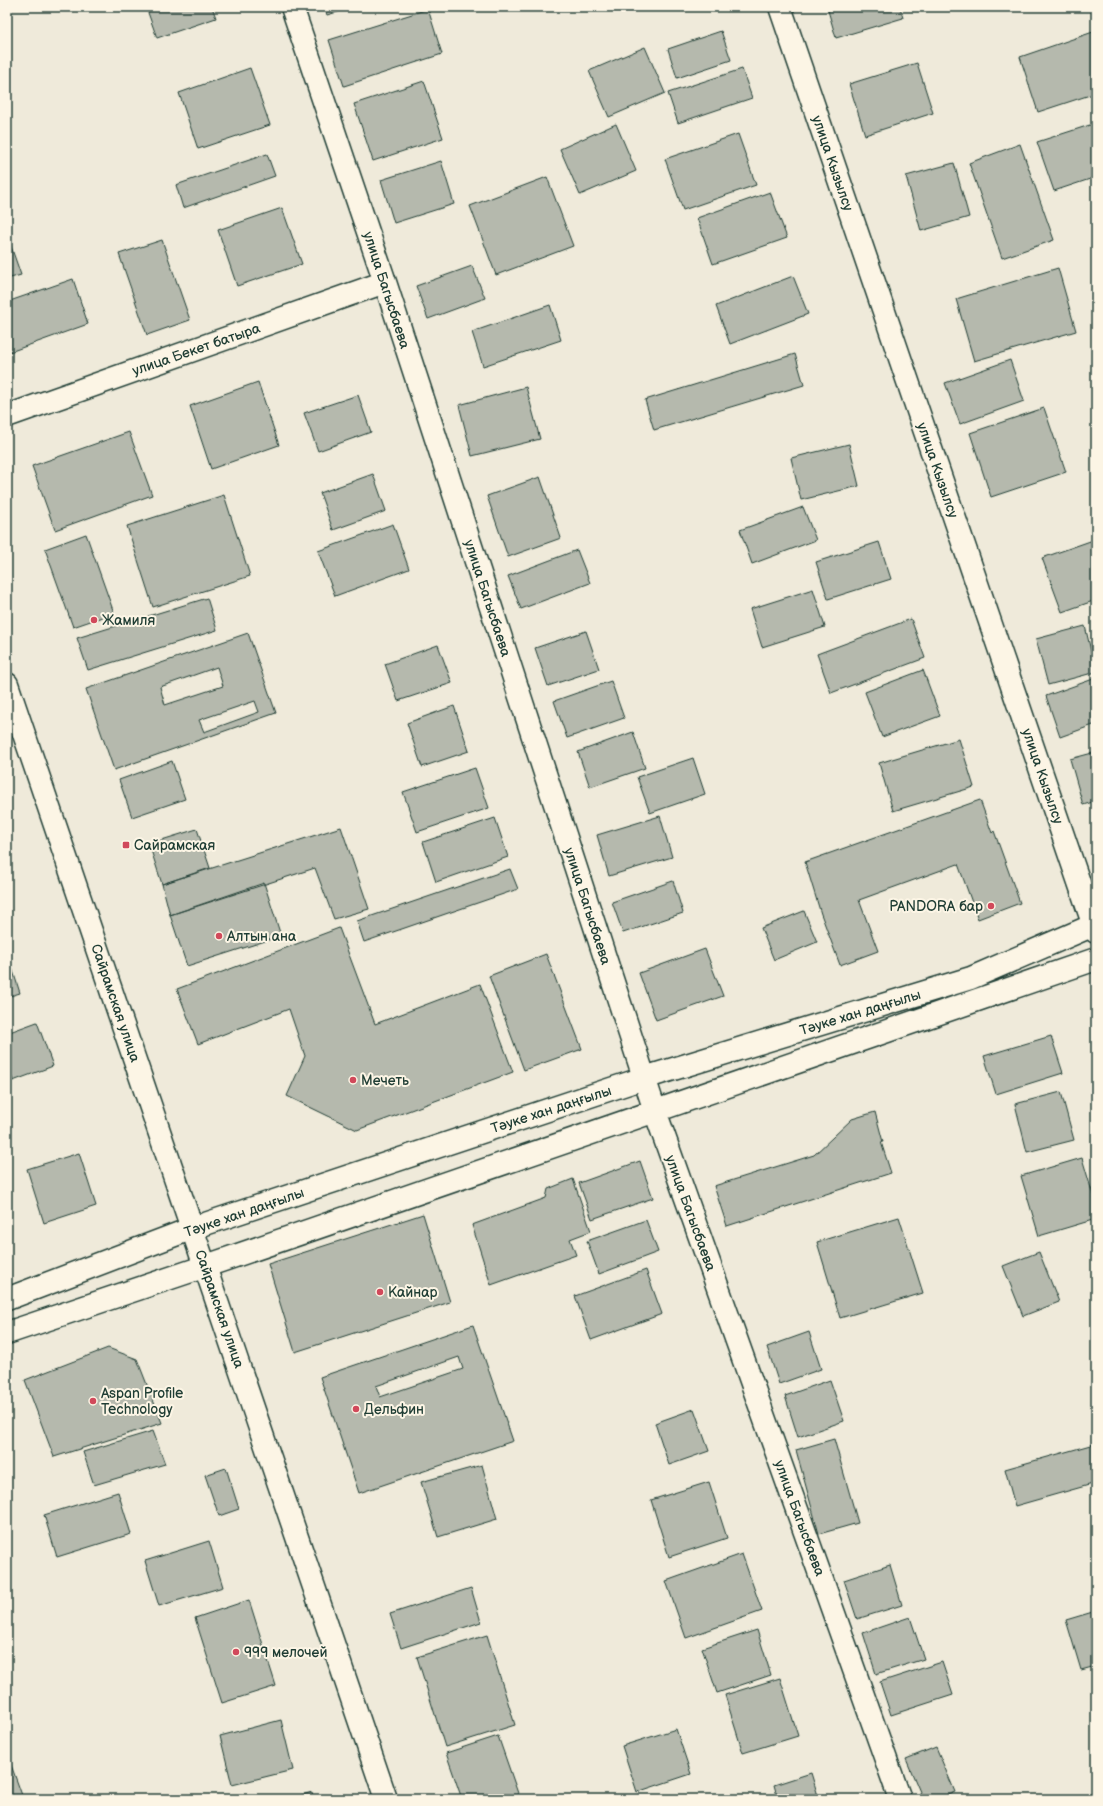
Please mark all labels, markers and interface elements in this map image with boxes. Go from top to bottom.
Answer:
street label: улица Кызылсу [808,113,857,214]
street label: улица Багысбаева [360,229,414,352]
street label: улица Бекет батыра [130,319,263,379]
street label: улица Кызылсу [913,420,962,521]
street label: улица Багысбаева [461,537,515,660]
place label: Жамиля [102,612,156,629]
marker: Жамиля [89,615,99,625]
street label: улица Кызылсу [1018,726,1067,827]
place label: Сайрамская [134,837,215,854]
marker: Сайрамская [121,840,131,850]
street label: улица Багысбаева [561,845,615,968]
place label: PANDORA бар [889,898,983,915]
marker: PANDORA бар [986,901,996,911]
place label: Алтын ана [226,928,297,945]
marker: Алтын ана [214,931,224,941]
street label: Сайрамская улица [87,942,144,1065]
street label: Тәуке хан даңғылы [798,986,923,1039]
place label: Мечеть [361,1072,409,1089]
marker: Мечеть [348,1075,358,1085]
street label: Тәуке хан даңғылы [489,1082,614,1137]
street label: улица Багысбаева [662,1153,720,1274]
street label: Тәуке хан даңғылы [182,1184,306,1241]
street label: Сайрамская улица [191,1248,248,1371]
place label: Кайнар [388,1284,437,1301]
marker: Кайнар [375,1287,385,1297]
place label: Aspan Profile Technology [101,1385,183,1418]
marker: Aspan Profile Technology [88,1396,98,1406]
place label: Дельфин [364,1401,424,1418]
marker: Дельфин [351,1404,361,1414]
street label: улица Багысбаева [771,1458,829,1579]
place label: 999 мелочей [244,1644,327,1661]
marker: 999 мелочей [231,1647,241,1657]

